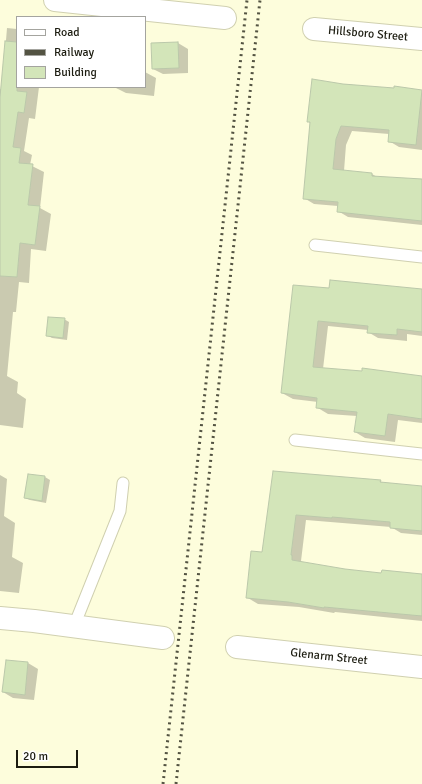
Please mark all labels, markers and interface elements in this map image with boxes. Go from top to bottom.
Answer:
legend [16,16,146,88]
street label: Hillsboro Street [327,23,409,45]
text: Road [54,25,80,40]
text: Railway [54,45,94,60]
text: Building [54,65,97,80]
street label: Glenarm Street [290,646,368,668]
scale bar [18,742,80,768]
text: 20 m [23,749,48,764]

